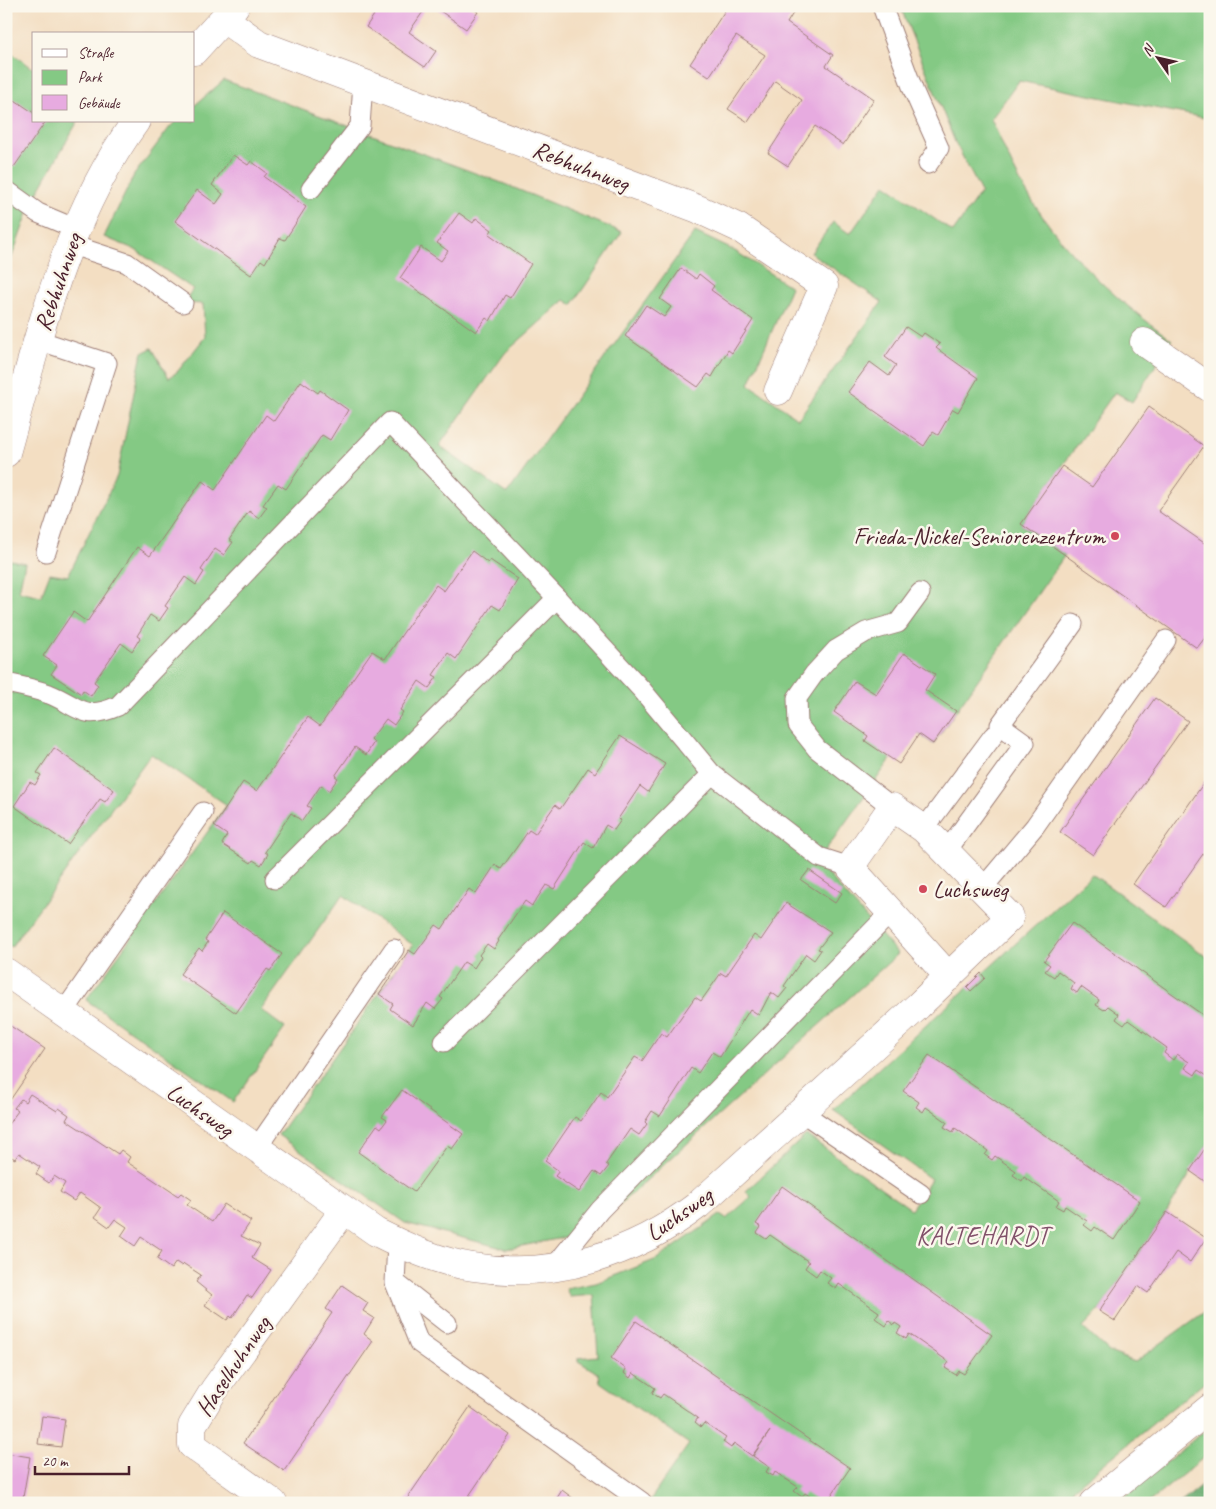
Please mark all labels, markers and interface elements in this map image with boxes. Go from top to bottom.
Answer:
legend [32,32,195,122]
north arrow [1134,32,1184,82]
text: N [1138,41,1158,59]
text: Straße [78,44,114,63]
text: Park [78,68,103,87]
text: Gebäude [78,94,121,113]
street label: Rebhuhnweg [528,134,635,199]
street label: Rebhuhnweg [27,228,89,335]
place label: Frieda-Nickel-Seniorenzentrum [854,521,1106,551]
marker: Frieda-Nickel-Seniorenzentrum [1109,530,1121,542]
place label: Luchsweg [933,874,1010,904]
marker: Luchsweg [917,883,929,895]
street label: Luchsweg [161,1076,241,1145]
street label: Luchsweg [640,1179,720,1248]
district label: KALTEHARDT [916,1220,1054,1252]
street label: Haselhuhnweg [189,1309,278,1422]
scale bar [35,1444,129,1476]
text: 20 m [42,1452,69,1471]

